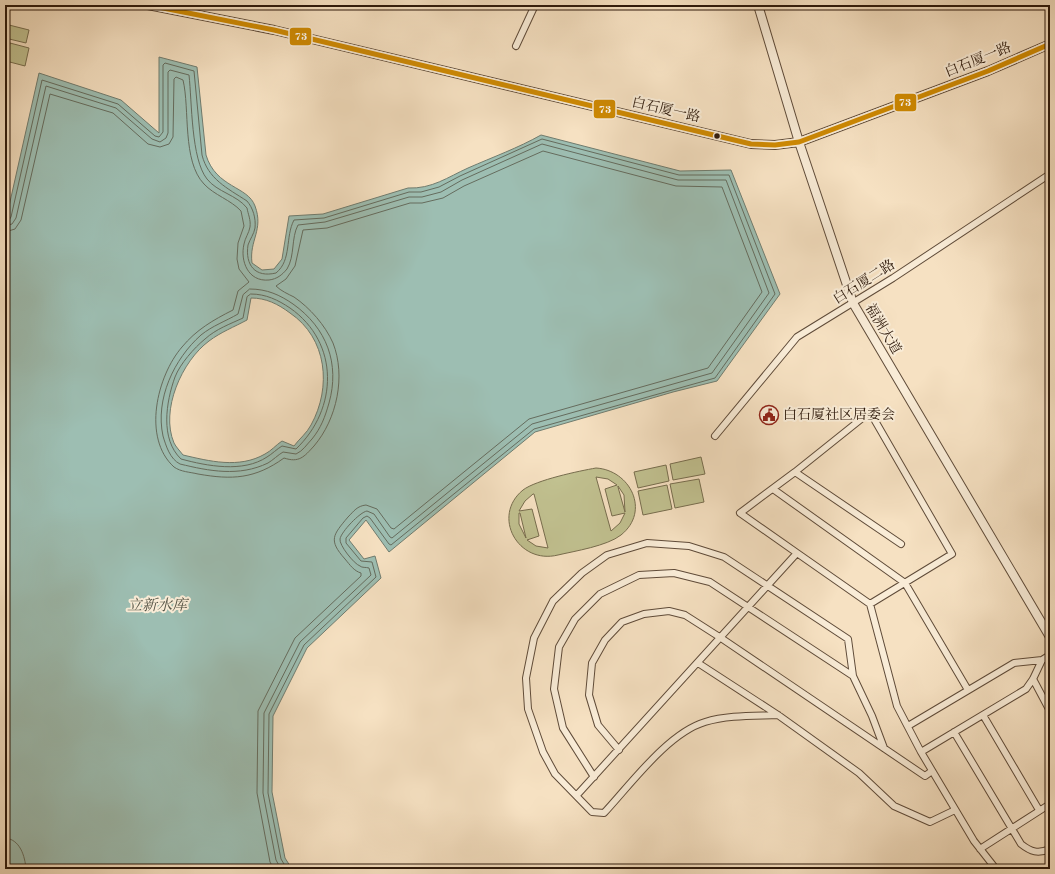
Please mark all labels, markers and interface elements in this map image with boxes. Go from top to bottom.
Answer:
line badge: 73 [289,27,312,46]
text: 73 [295,32,307,43]
street label: 白石厦一路 [943,39,1013,80]
line badge: 73 [894,93,917,112]
street label: 白石厦一路 [630,94,702,125]
text: 73 [899,98,911,109]
line badge: 73 [593,99,616,119]
text: 73 [599,105,611,116]
unlabelled marker [712,131,722,141]
street label: 白石厦二路 [830,257,897,306]
street label: 福洲大道 [863,301,904,357]
public building icon: 白石厦社区居委会 [758,404,780,426]
place label: 白石厦社区居委会 [783,407,895,422]
water label: 立新水库 [127,597,190,614]

